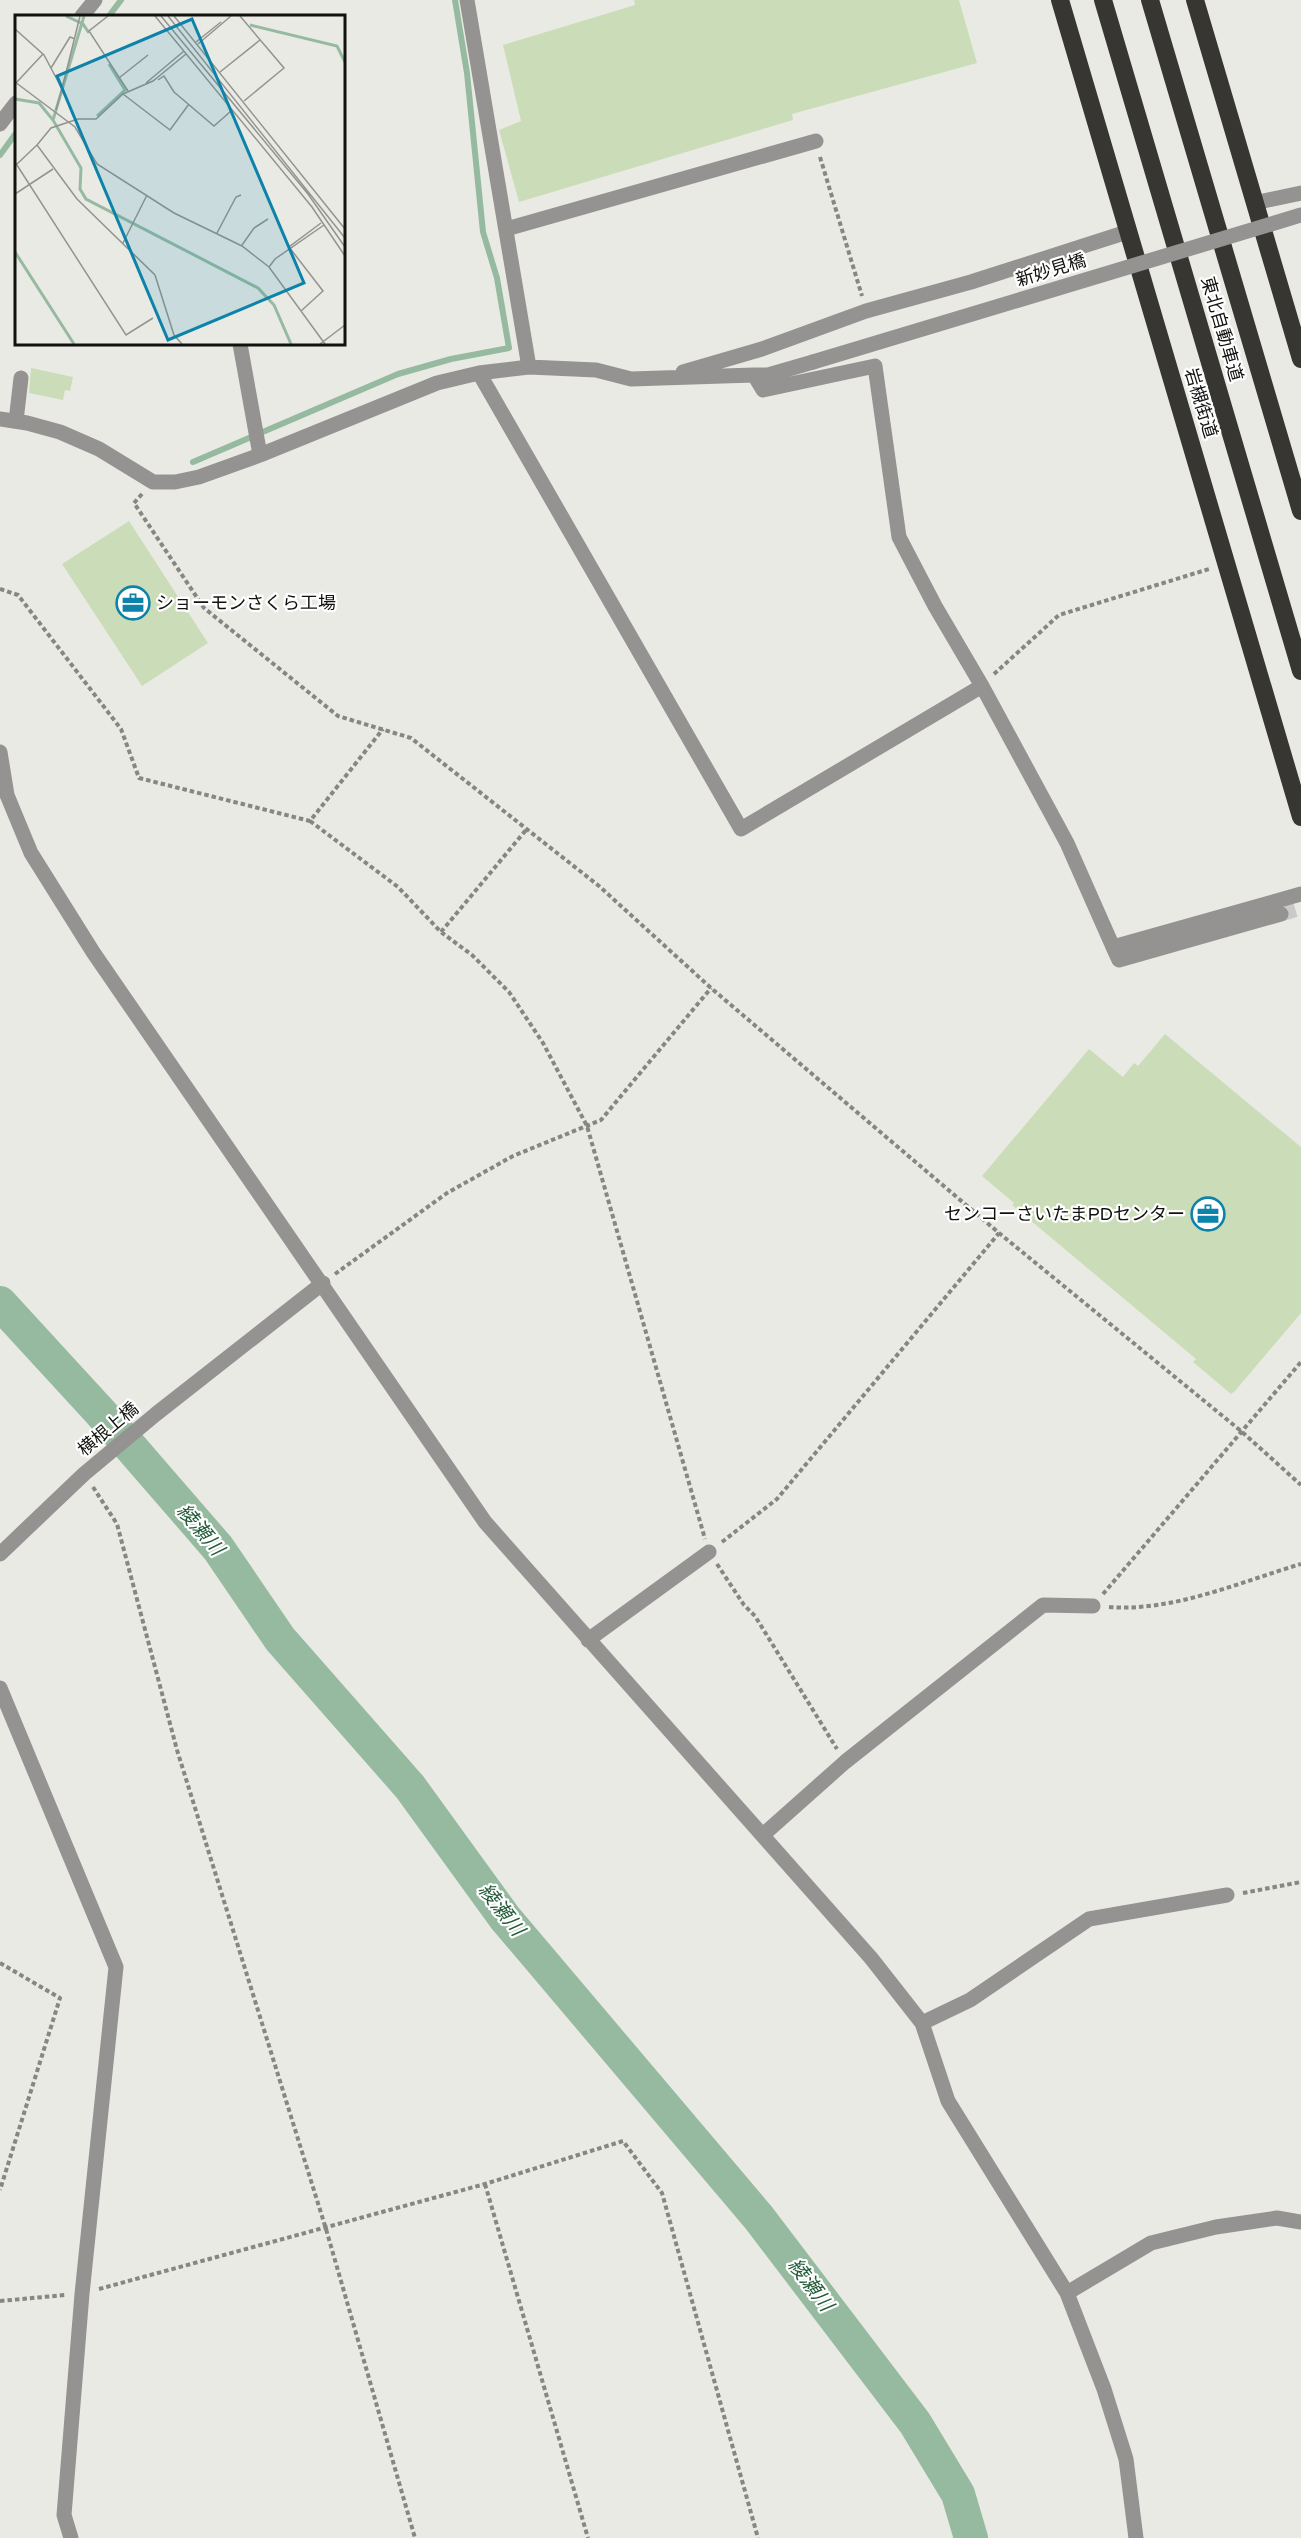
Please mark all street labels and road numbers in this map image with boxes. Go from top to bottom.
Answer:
street label: 新妙見橋 [1013,249,1089,291]
street label: 東北自動車道 [1197,274,1247,384]
street label: 岩槻街道 [1180,365,1222,441]
street label: 横根上橋 [73,1397,143,1461]

